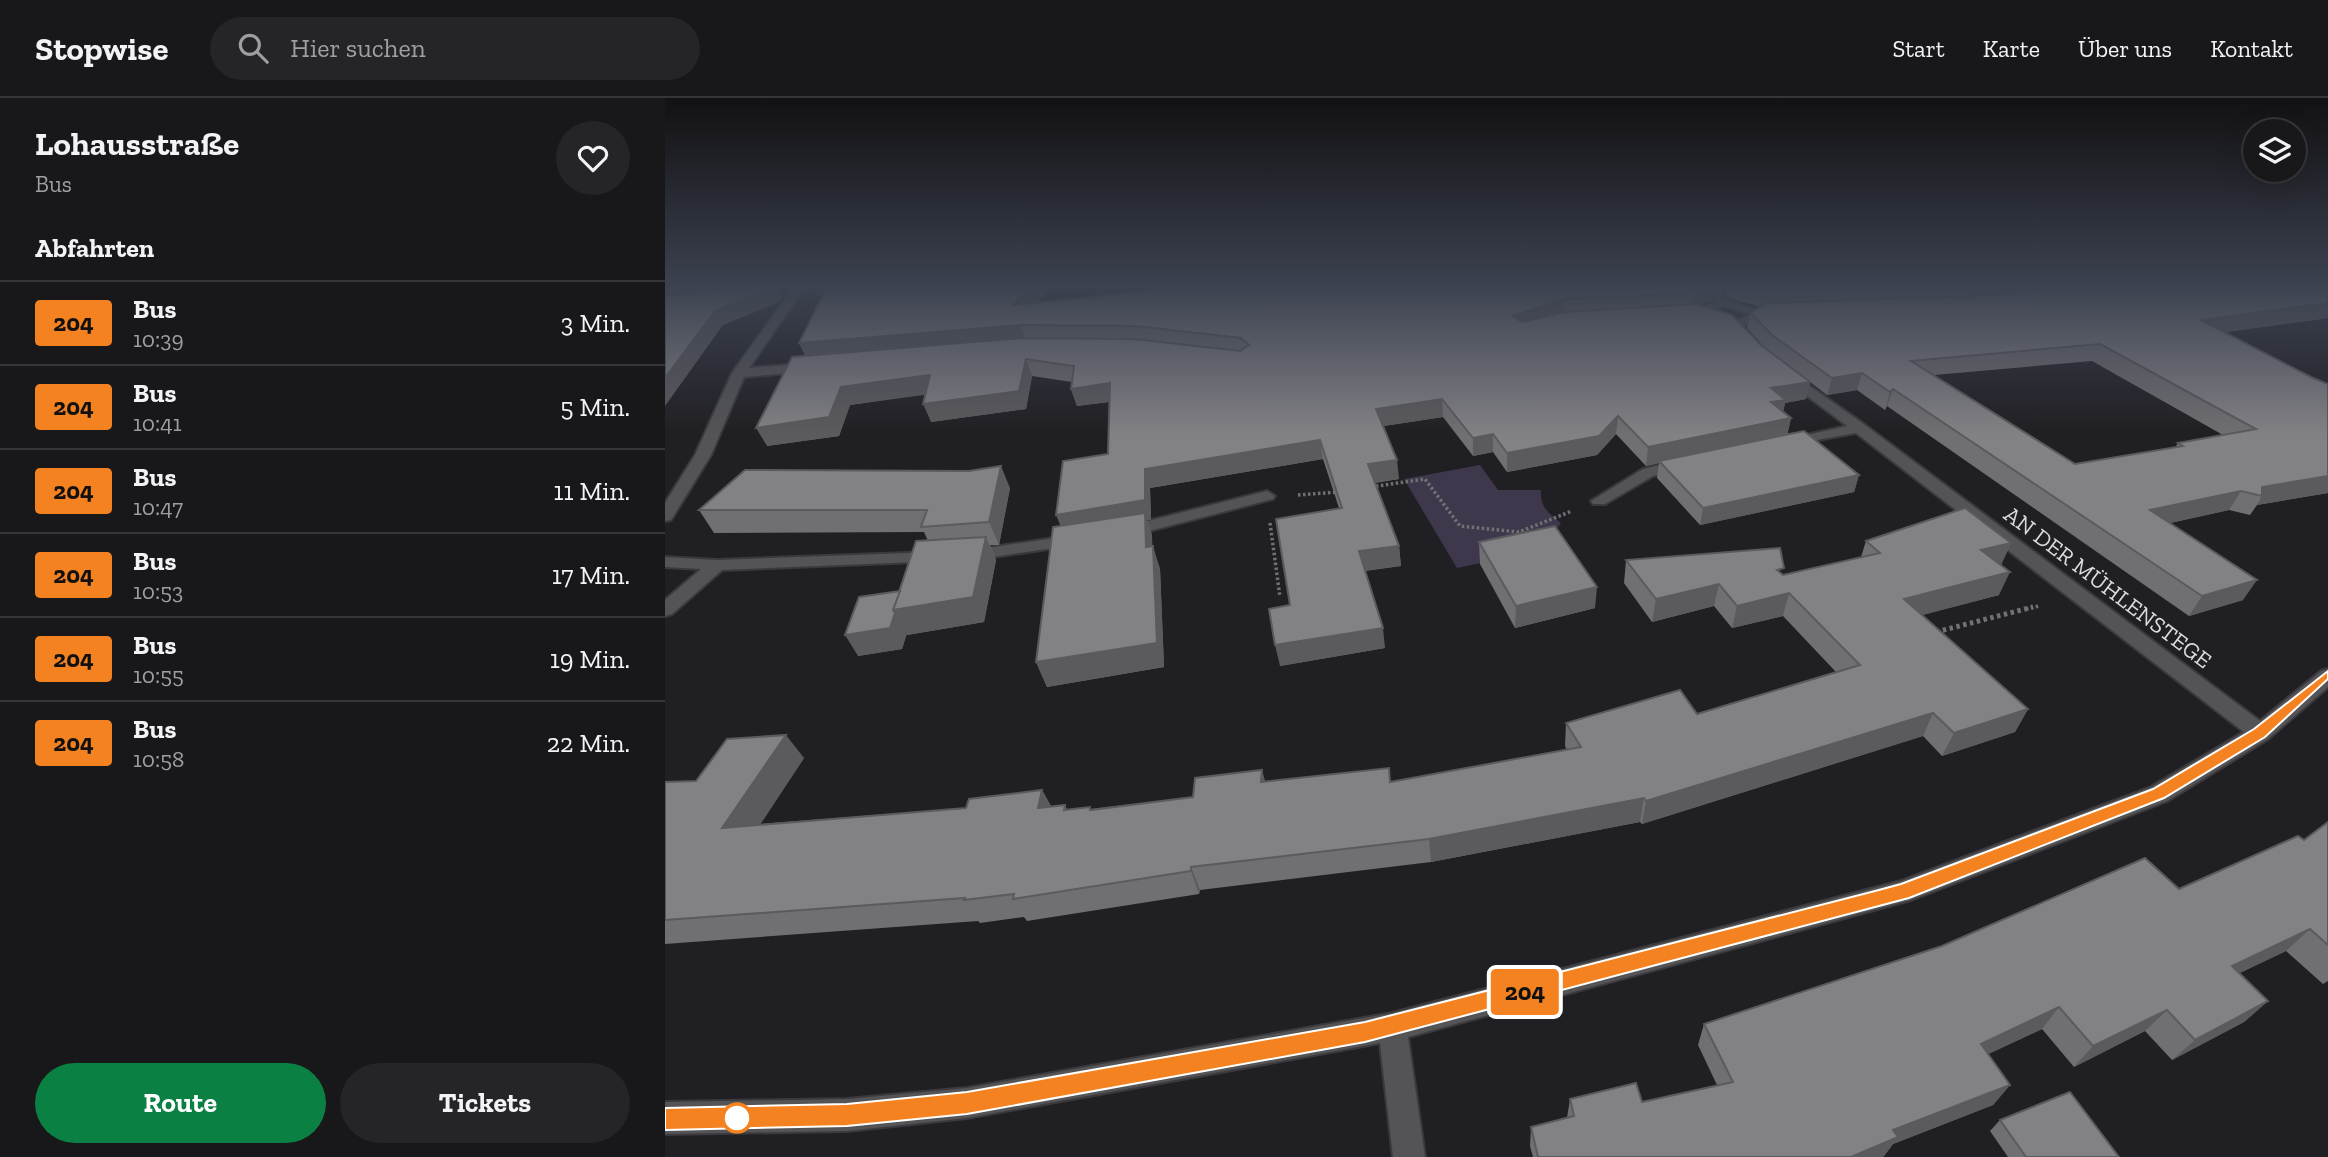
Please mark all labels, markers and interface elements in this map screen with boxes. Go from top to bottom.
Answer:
search box [210,17,700,80]
text: Stopwise [35,29,168,68]
icon: search [234,29,272,67]
text: Hier suchen [290,32,426,64]
text: Start [1892,34,1945,63]
text: Karte [1983,34,2040,63]
text: Über uns [2078,34,2172,63]
text: Kontakt [2210,34,2293,63]
map controls [2243,119,2306,182]
button: layers [2243,119,2306,182]
button: heart [556,121,630,195]
text: Lohausstraße [35,124,239,163]
text: Bus [35,170,72,198]
text: Abfahrten [35,232,154,264]
text: Bus [133,293,176,325]
text: 3 Min. [561,307,630,339]
text: 204 [53,308,94,337]
text: 10:39 [133,325,184,353]
text: Bus [133,377,176,409]
text: 5 Min. [560,391,630,423]
text: 204 [53,392,94,421]
text: 10:41 [133,409,182,437]
text: Bus [133,461,176,493]
text: 11 Min. [553,475,630,507]
text: 204 [53,476,94,505]
text: 10:47 [133,493,183,521]
street label: AN DER MÜHLENSTEGE [1999,500,2217,674]
text: Bus [133,545,176,577]
text: 17 Min. [552,559,630,591]
text: 204 [53,560,94,589]
text: 10:53 [133,577,183,605]
text: Bus [133,629,176,661]
text: 19 Min. [550,643,630,675]
text: 204 [53,644,94,673]
text: 10:55 [133,661,184,689]
text: Bus [133,713,176,745]
text: 22 Min. [547,727,630,759]
text: 204 [53,728,94,757]
text: 10:58 [133,745,184,773]
line badge: 204 [1485,969,1565,1015]
text: 204 [1505,977,1545,1006]
button: Route [35,1063,326,1143]
button: Tickets [340,1063,630,1143]
unlabelled marker [722,1103,752,1133]

